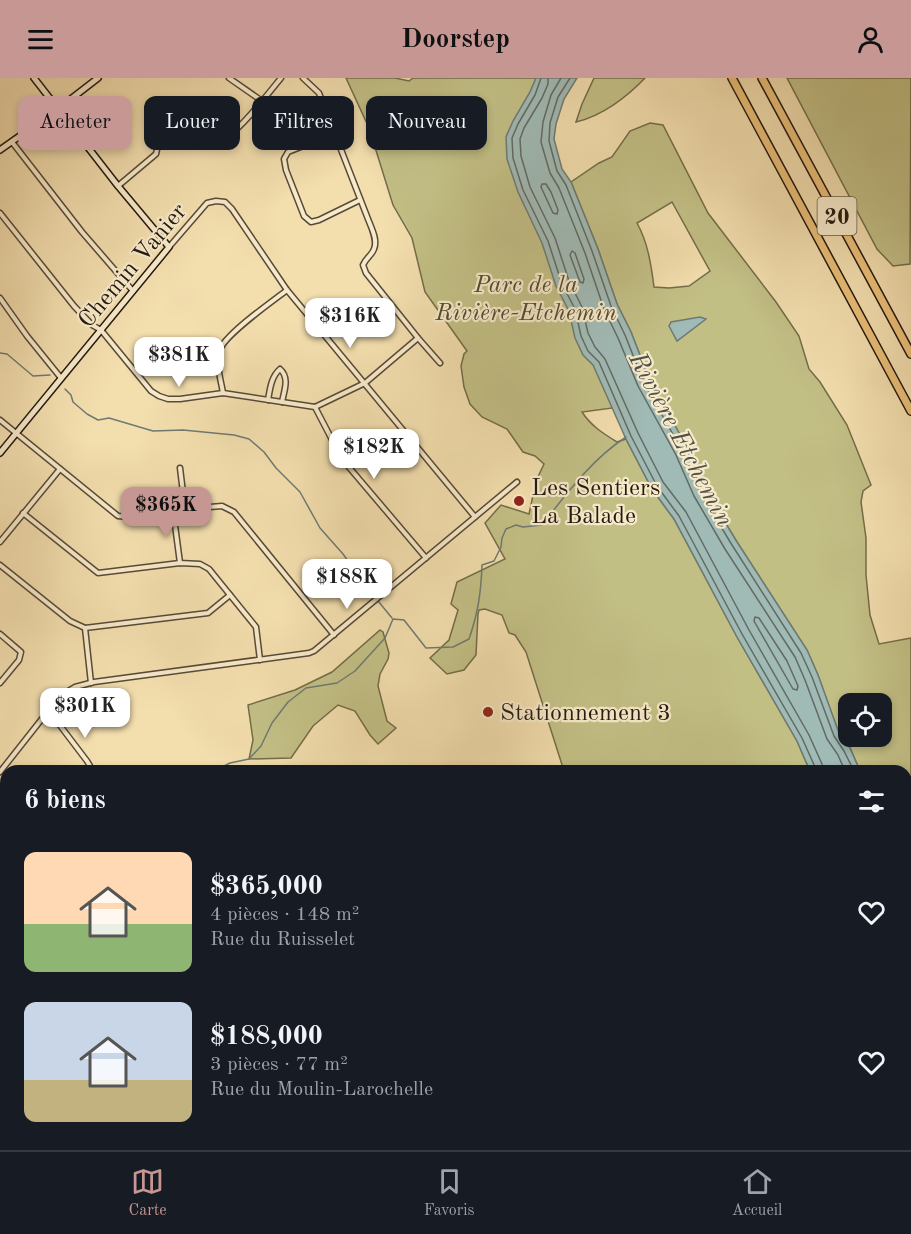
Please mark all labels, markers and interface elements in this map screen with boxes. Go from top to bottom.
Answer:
icon: menu [24,23,57,56]
icon: person [854,23,887,56]
text: Doorstep [401,26,510,53]
chip: Acheter [18,96,132,150]
chip: Louer [144,96,240,150]
chip: Filtres [252,96,354,150]
chip: Nouveau [366,96,487,150]
road number: 20 [818,197,856,235]
street label: Chemin Vanier [75,199,192,333]
park label: Parc de la Rivière-Etchemin [434,274,617,326]
pin: $316K [308,298,392,349]
text: $316K [319,307,381,327]
pin: $381K [137,337,221,388]
text: $381K [148,346,210,366]
water label: Rivière Etchemin [623,347,737,532]
pin: $182K [332,429,416,480]
text: $182K [343,438,405,458]
place label: Les Sentiers La Balade [531,477,660,529]
pin: $365K [124,487,208,538]
marker: Les Sentiers La Balade [512,494,526,508]
text: $365K [135,496,197,516]
pin: $188K [305,559,389,610]
text: $188K [316,568,378,588]
pin: $301K [43,688,127,739]
map controls [838,693,892,747]
button: locate [838,693,892,747]
text: $301K [54,697,116,717]
place label: Stationnement 3 [500,702,671,726]
marker: Stationnement 3 [481,705,495,719]
icon: filters [855,785,888,818]
text: 6 biens [24,788,106,814]
text: $365,000 [210,874,323,900]
icon: home [72,876,144,948]
icon: heart [855,896,888,929]
text: 4 pièces · 148 m² [210,905,359,925]
text: Rue du Ruisselet [210,930,355,950]
text: $188,000 [210,1024,323,1050]
icon: home [72,1026,144,1098]
icon: heart [855,1046,888,1079]
text: 3 pièces · 77 m² [210,1055,348,1075]
text: Rue du Moulin-Larochelle [210,1080,433,1100]
tab: Carte [129,1165,167,1221]
tab: Favoris [424,1165,475,1221]
tab: Accueil [732,1165,782,1221]

